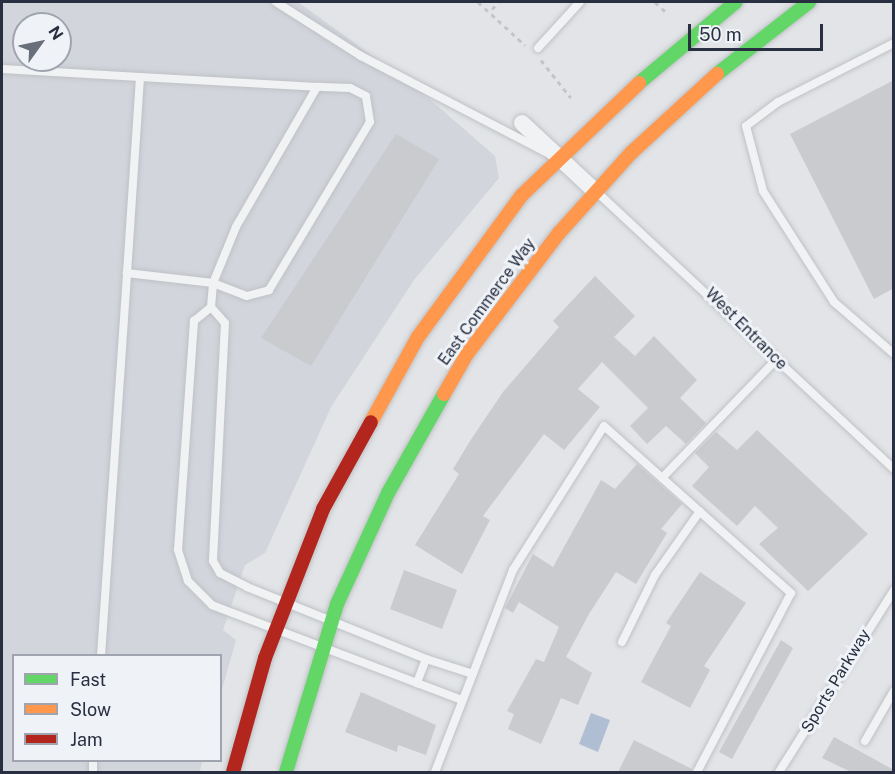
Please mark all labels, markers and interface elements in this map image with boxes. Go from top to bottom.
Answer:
north arrow [12,12,72,72]
scale bar [691,12,826,50]
text: N [44,23,67,43]
text: 50 m [699,24,742,45]
street label: East Commerce Way [434,235,540,369]
street label: West Entrance [701,284,791,374]
street label: Sports Parkway [798,626,874,736]
legend [12,654,222,762]
text: Fast [70,669,106,690]
text: Slow [70,699,111,720]
text: Jam [70,729,103,750]

